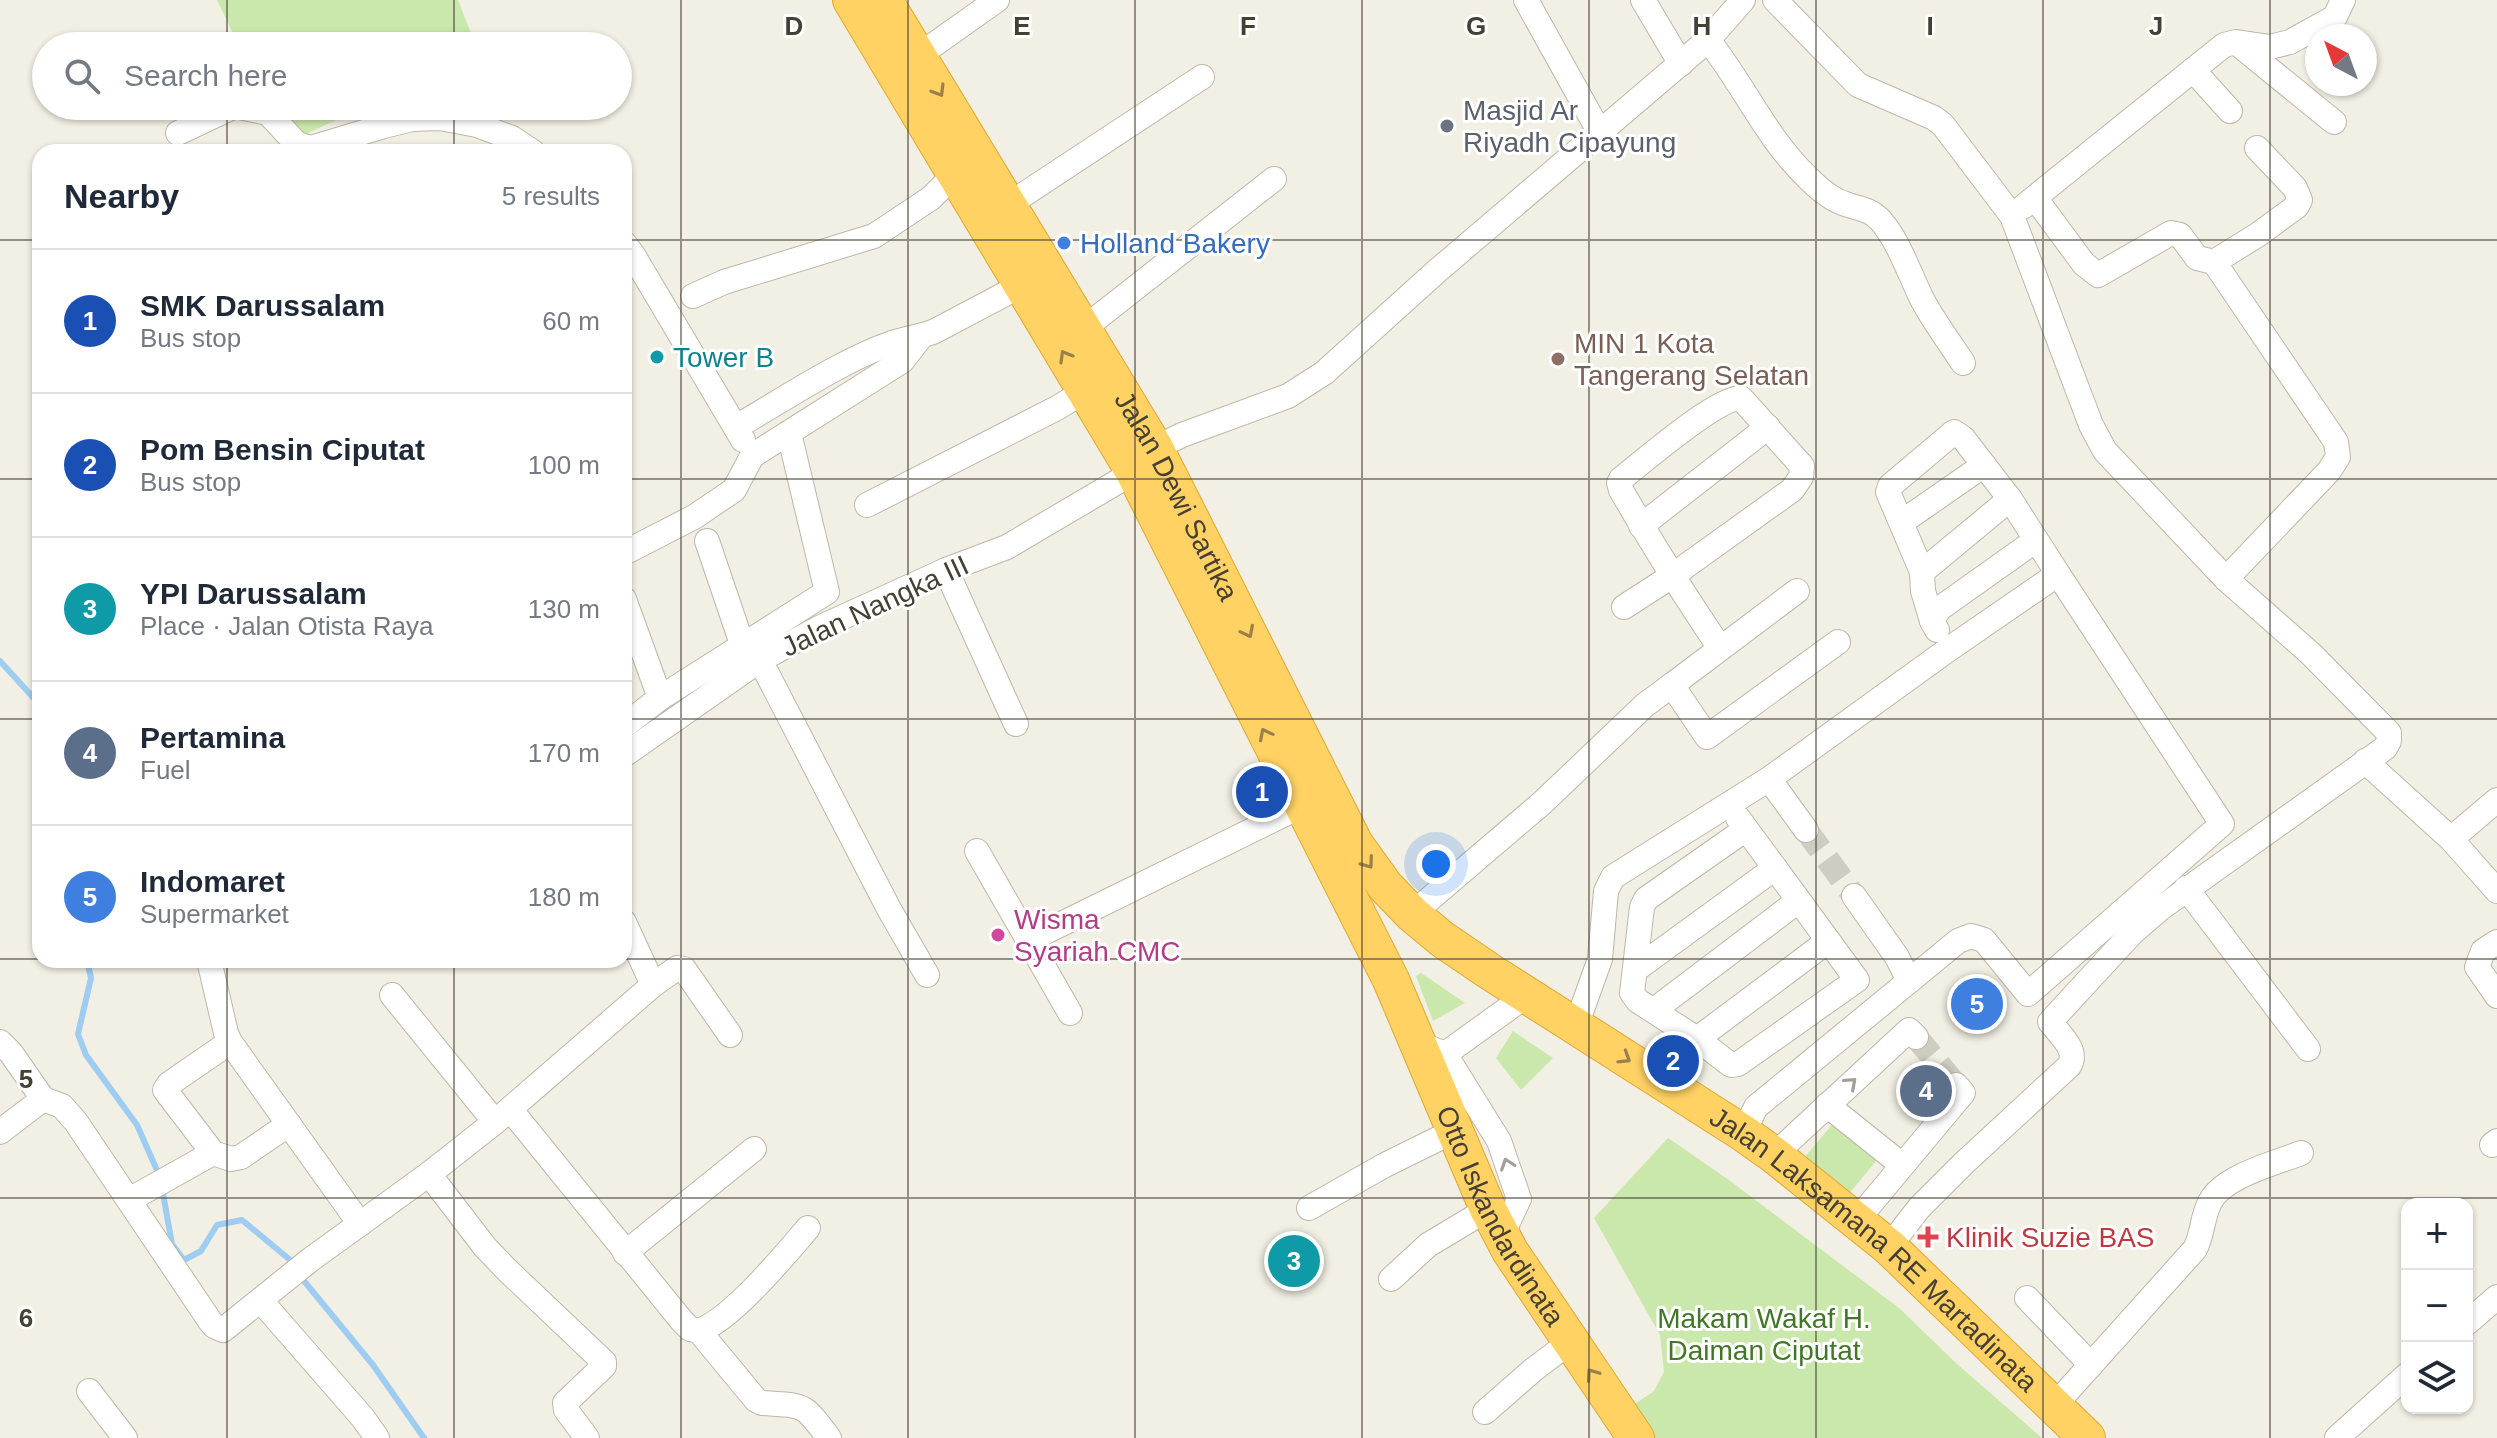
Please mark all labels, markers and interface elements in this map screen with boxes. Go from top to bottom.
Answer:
text: D [785,11,803,41]
text: E [1013,11,1031,41]
text: F [1240,11,1256,41]
text: G [1466,11,1486,41]
text: H [1693,11,1711,41]
text: I [1926,11,1934,41]
text: J [2149,11,2163,41]
north arrow [2305,24,2377,96]
search box [32,32,632,120]
icon: search [60,54,104,98]
text: Search here [124,59,287,92]
one-way arrow [929,82,945,97]
place label: Masjid Ar Riyadh Cipayung [1463,95,1676,158]
marker: Masjid Ar Riyadh Cipayung [1438,117,1456,135]
text: Nearby [64,177,179,215]
text: 5 results [502,181,600,211]
place label: Holland Bakery [1080,228,1270,259]
marker: Holland Bakery [1055,234,1073,252]
text: SMK Darussalam [140,289,385,322]
text: 1 [83,306,97,336]
text: 60 m [542,306,600,336]
text: Bus stop [140,323,241,353]
place label: MIN 1 Kota Tangerang Selatan [1574,328,1809,391]
place label: Tower B [673,342,774,373]
marker: Tower B [648,348,666,366]
marker: MIN 1 Kota Tangerang Selatan [1549,350,1567,368]
one-way arrow [1059,351,1075,365]
street label: Jalan Dewi Sartika [1109,386,1245,606]
text: Pom Bensin Ciputat [140,433,425,466]
text: 2 [83,450,97,480]
text: 100 m [528,450,600,480]
text: Bus stop [140,467,241,497]
street label: Jalan Nangka III [777,549,973,663]
text: YPI Darussalam [140,577,367,610]
text: 3 [83,594,97,624]
text: 130 m [528,594,600,624]
text: Place · Jalan Otista Raya [140,611,433,641]
one-way arrow [1239,624,1254,639]
text: Pertamina [140,721,285,754]
one-way arrow [1260,728,1275,743]
text: 4 [83,738,97,768]
text: 170 m [528,738,600,768]
text: Fuel [140,755,191,785]
pin: 1 [1236,762,1288,822]
your location [1416,844,1456,884]
one-way arrow [1358,854,1373,869]
text: Indomaret [140,865,285,898]
text: 5 [83,882,97,912]
text: 180 m [528,882,600,912]
text: Supermarket [140,899,289,929]
place label: Wisma Syariah CMC [1014,904,1180,967]
marker: Wisma Syariah CMC [989,926,1007,944]
pin: 5 [1951,974,2003,1034]
pin: 2 [1647,1031,1699,1091]
one-way arrow [1617,1048,1631,1063]
pin: 4 [1900,1061,1952,1121]
text: 5 [19,1064,33,1094]
one-way arrow [1842,1078,1857,1092]
street label: Otto Iskandardinata [1431,1101,1571,1332]
street label: Jalan Laksamana RE Martadinata [1704,1101,2045,1398]
one-way arrow [1500,1157,1517,1171]
map controls [2401,1198,2473,1414]
button: + [2401,1198,2473,1270]
place label: Klinik Suzie BAS [1946,1222,2155,1253]
marker: Klinik Suzie BAS [1917,1226,1939,1248]
pin: 3 [1268,1231,1320,1291]
button: − [2401,1270,2473,1342]
text: 6 [19,1303,33,1333]
park label: Makam Wakaf H. Daiman Ciputat [1657,1303,1871,1366]
button: layers [2401,1342,2473,1414]
one-way arrow [1587,1368,1602,1382]

